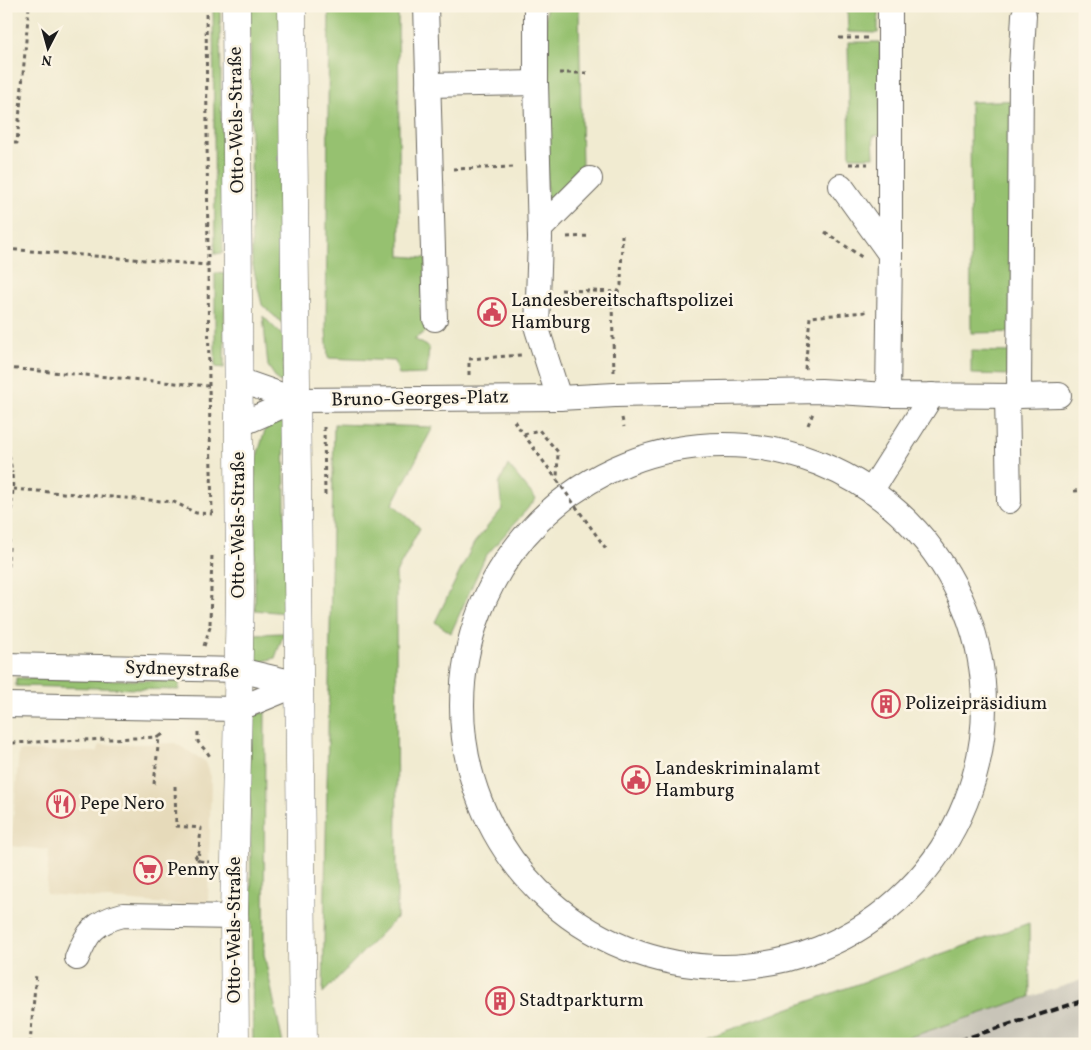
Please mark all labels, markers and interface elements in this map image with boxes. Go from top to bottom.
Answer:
north arrow [22,22,72,72]
street label: Otto-Wels-Straße [223,46,251,194]
text: N [41,49,53,69]
place label: Landesbereitschaftspolizei Hamburg [511,288,734,336]
public building icon: Landesbereitschaftspolizei Hamburg [477,297,507,327]
street label: Bruno-Georges-Platz [331,384,509,414]
street label: Otto-Wels-Straße [226,452,252,598]
street label: Sydneystraße [124,655,240,685]
building icon: Polizeipräsidium [871,689,901,719]
place label: Polizeipräsidium [905,691,1048,717]
place label: Landeskriminalamt Hamburg [655,756,821,804]
public building icon: Landeskriminalamt Hamburg [621,765,651,795]
restaurant icon: Pepe Nero [46,789,76,819]
place label: Pepe Nero [80,791,165,817]
supermarket icon: Penny [133,855,163,885]
place label: Penny [167,857,219,883]
street label: Otto-Wels-Straße [222,857,248,1003]
building icon: Stadtparkturm [485,986,515,1016]
place label: Stadtparkturm [519,988,644,1014]

